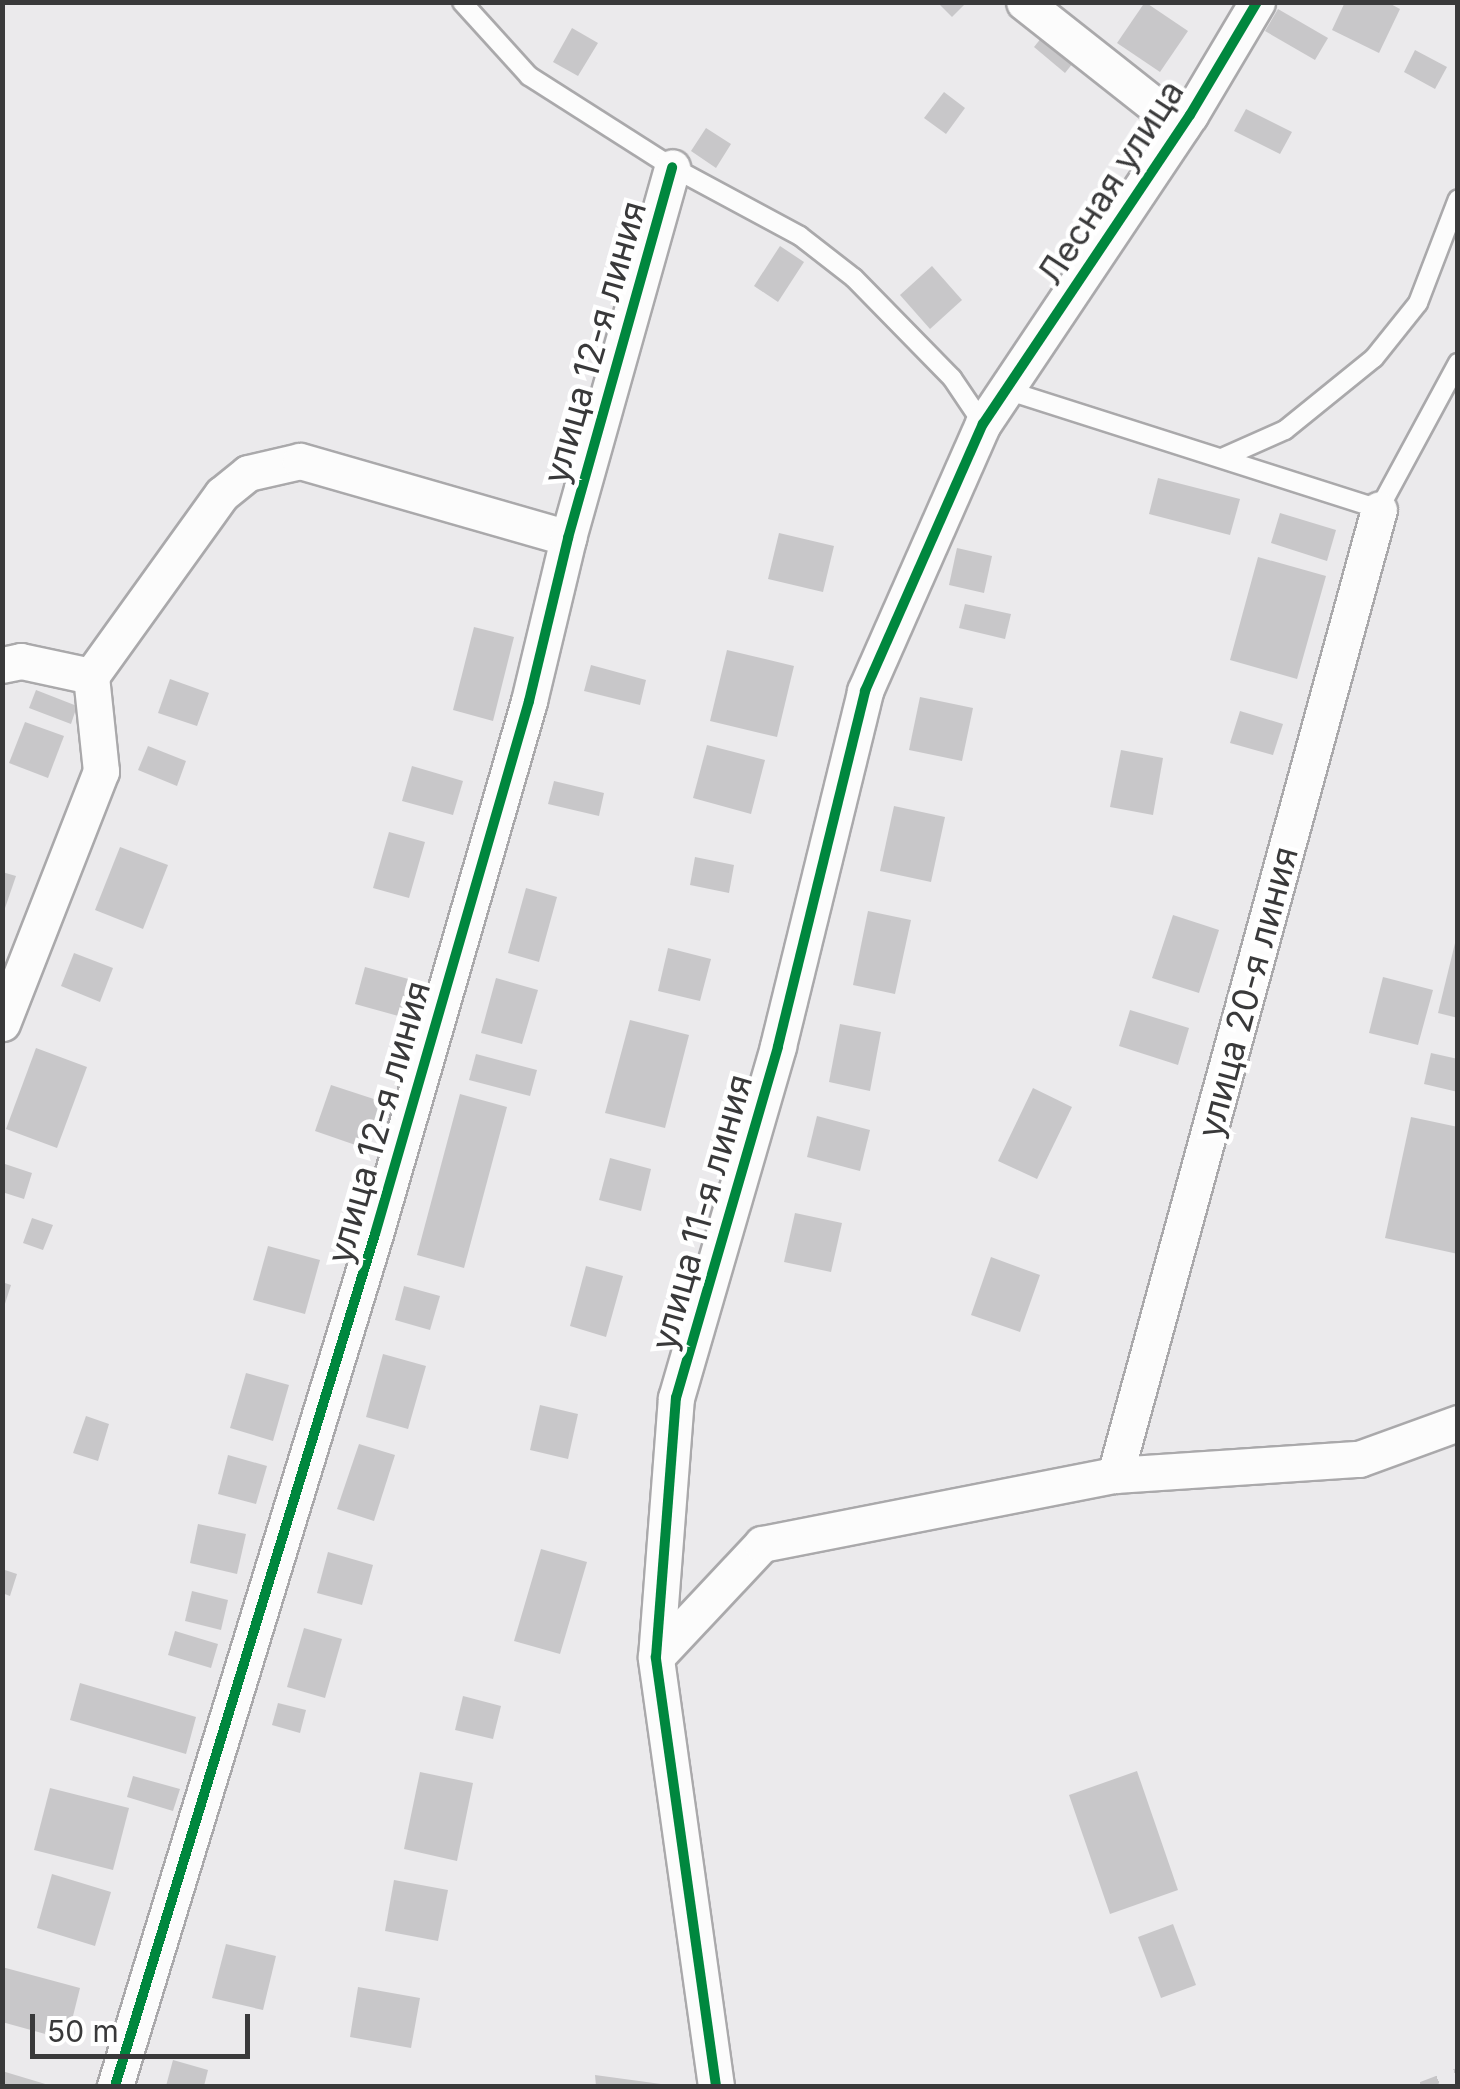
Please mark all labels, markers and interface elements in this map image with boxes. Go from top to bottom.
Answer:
street label: Лесная улица [1028,72,1192,292]
street label: улица 12-я линия [534,196,654,488]
street label: улица 20-я линия [1188,842,1306,1142]
street label: улица 12-я линия [318,976,438,1268]
street label: улица 11-я линия [642,1069,760,1355]
scale bar [35,1994,255,2056]
text: 50 m [47,2013,119,2049]

